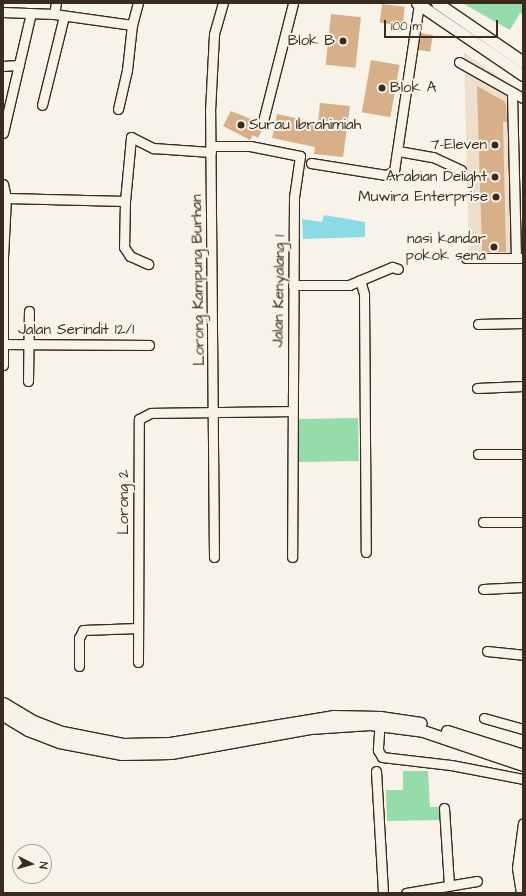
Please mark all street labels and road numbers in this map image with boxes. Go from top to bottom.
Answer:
street label: Lorong Kampung Burhan [188,194,208,366]
street label: Jalan Kenyalang 1 [269,234,289,348]
street label: Jalan Serindit 12/1 [18,321,134,339]
street label: Lorong 2 [115,469,133,535]

